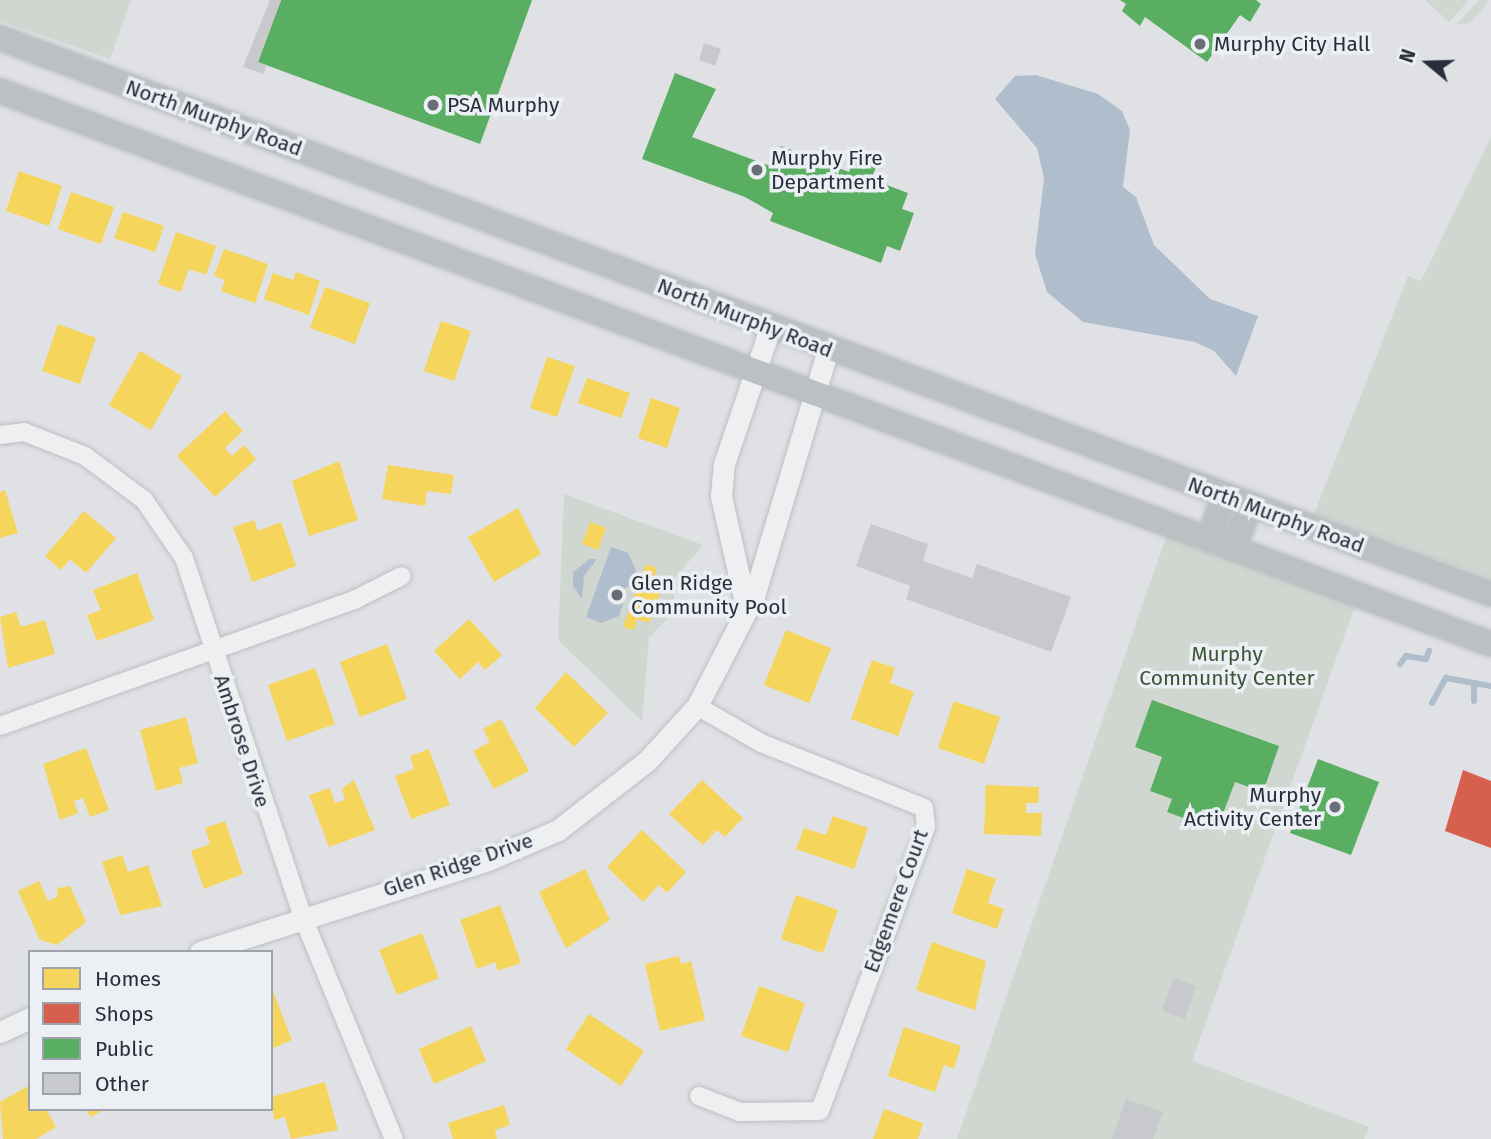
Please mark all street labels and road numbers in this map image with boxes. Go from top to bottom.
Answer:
street label: North Murphy Road [122,74,306,162]
street label: North Murphy Road [654,273,836,363]
street label: North Murphy Road [1184,471,1368,559]
street label: Ambrose Drive [209,671,275,811]
street label: Edgemere Court [858,826,934,976]
street label: Glen Ridge Drive [380,828,536,902]

